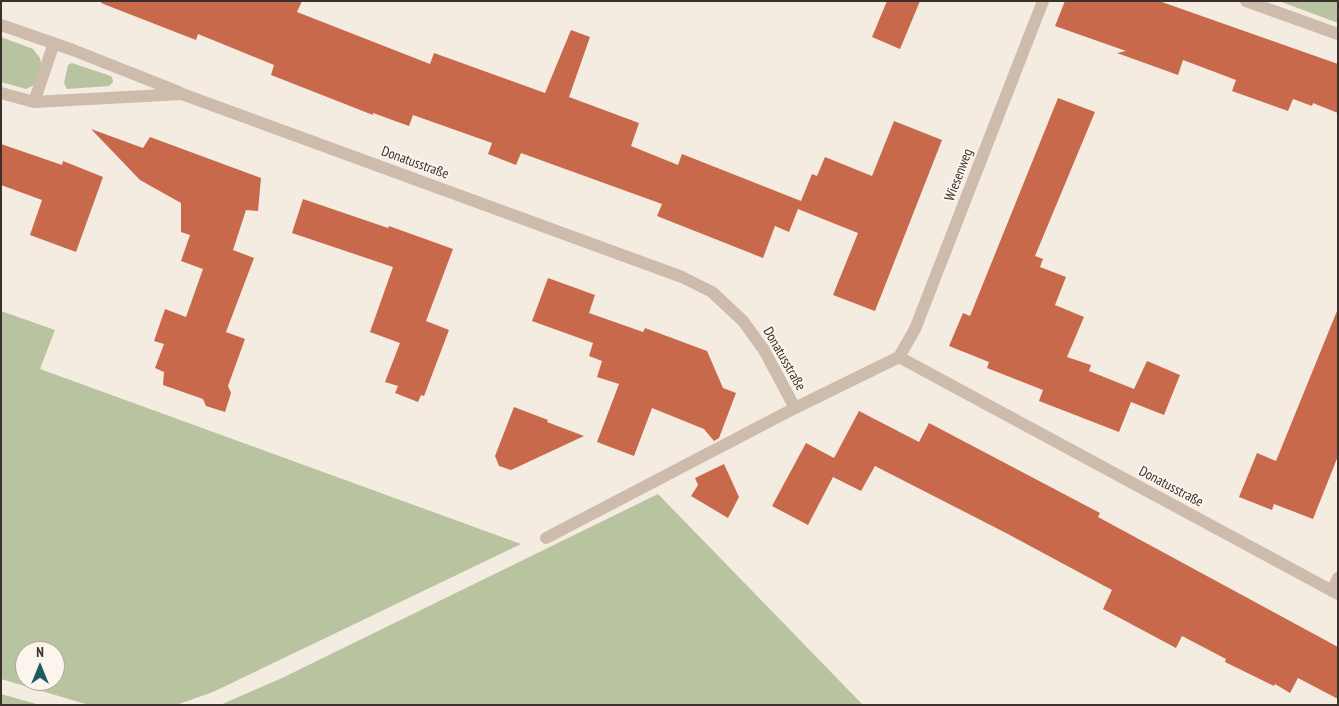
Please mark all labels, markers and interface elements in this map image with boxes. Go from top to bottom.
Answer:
street label: Donatusstraße [379,143,451,183]
street label: Wiesenweg [941,146,977,204]
street label: Donatusstraße [759,324,809,394]
street label: Donatusstraße [1136,463,1206,511]
north arrow [15,641,65,691]
text: N [36,643,44,661]

